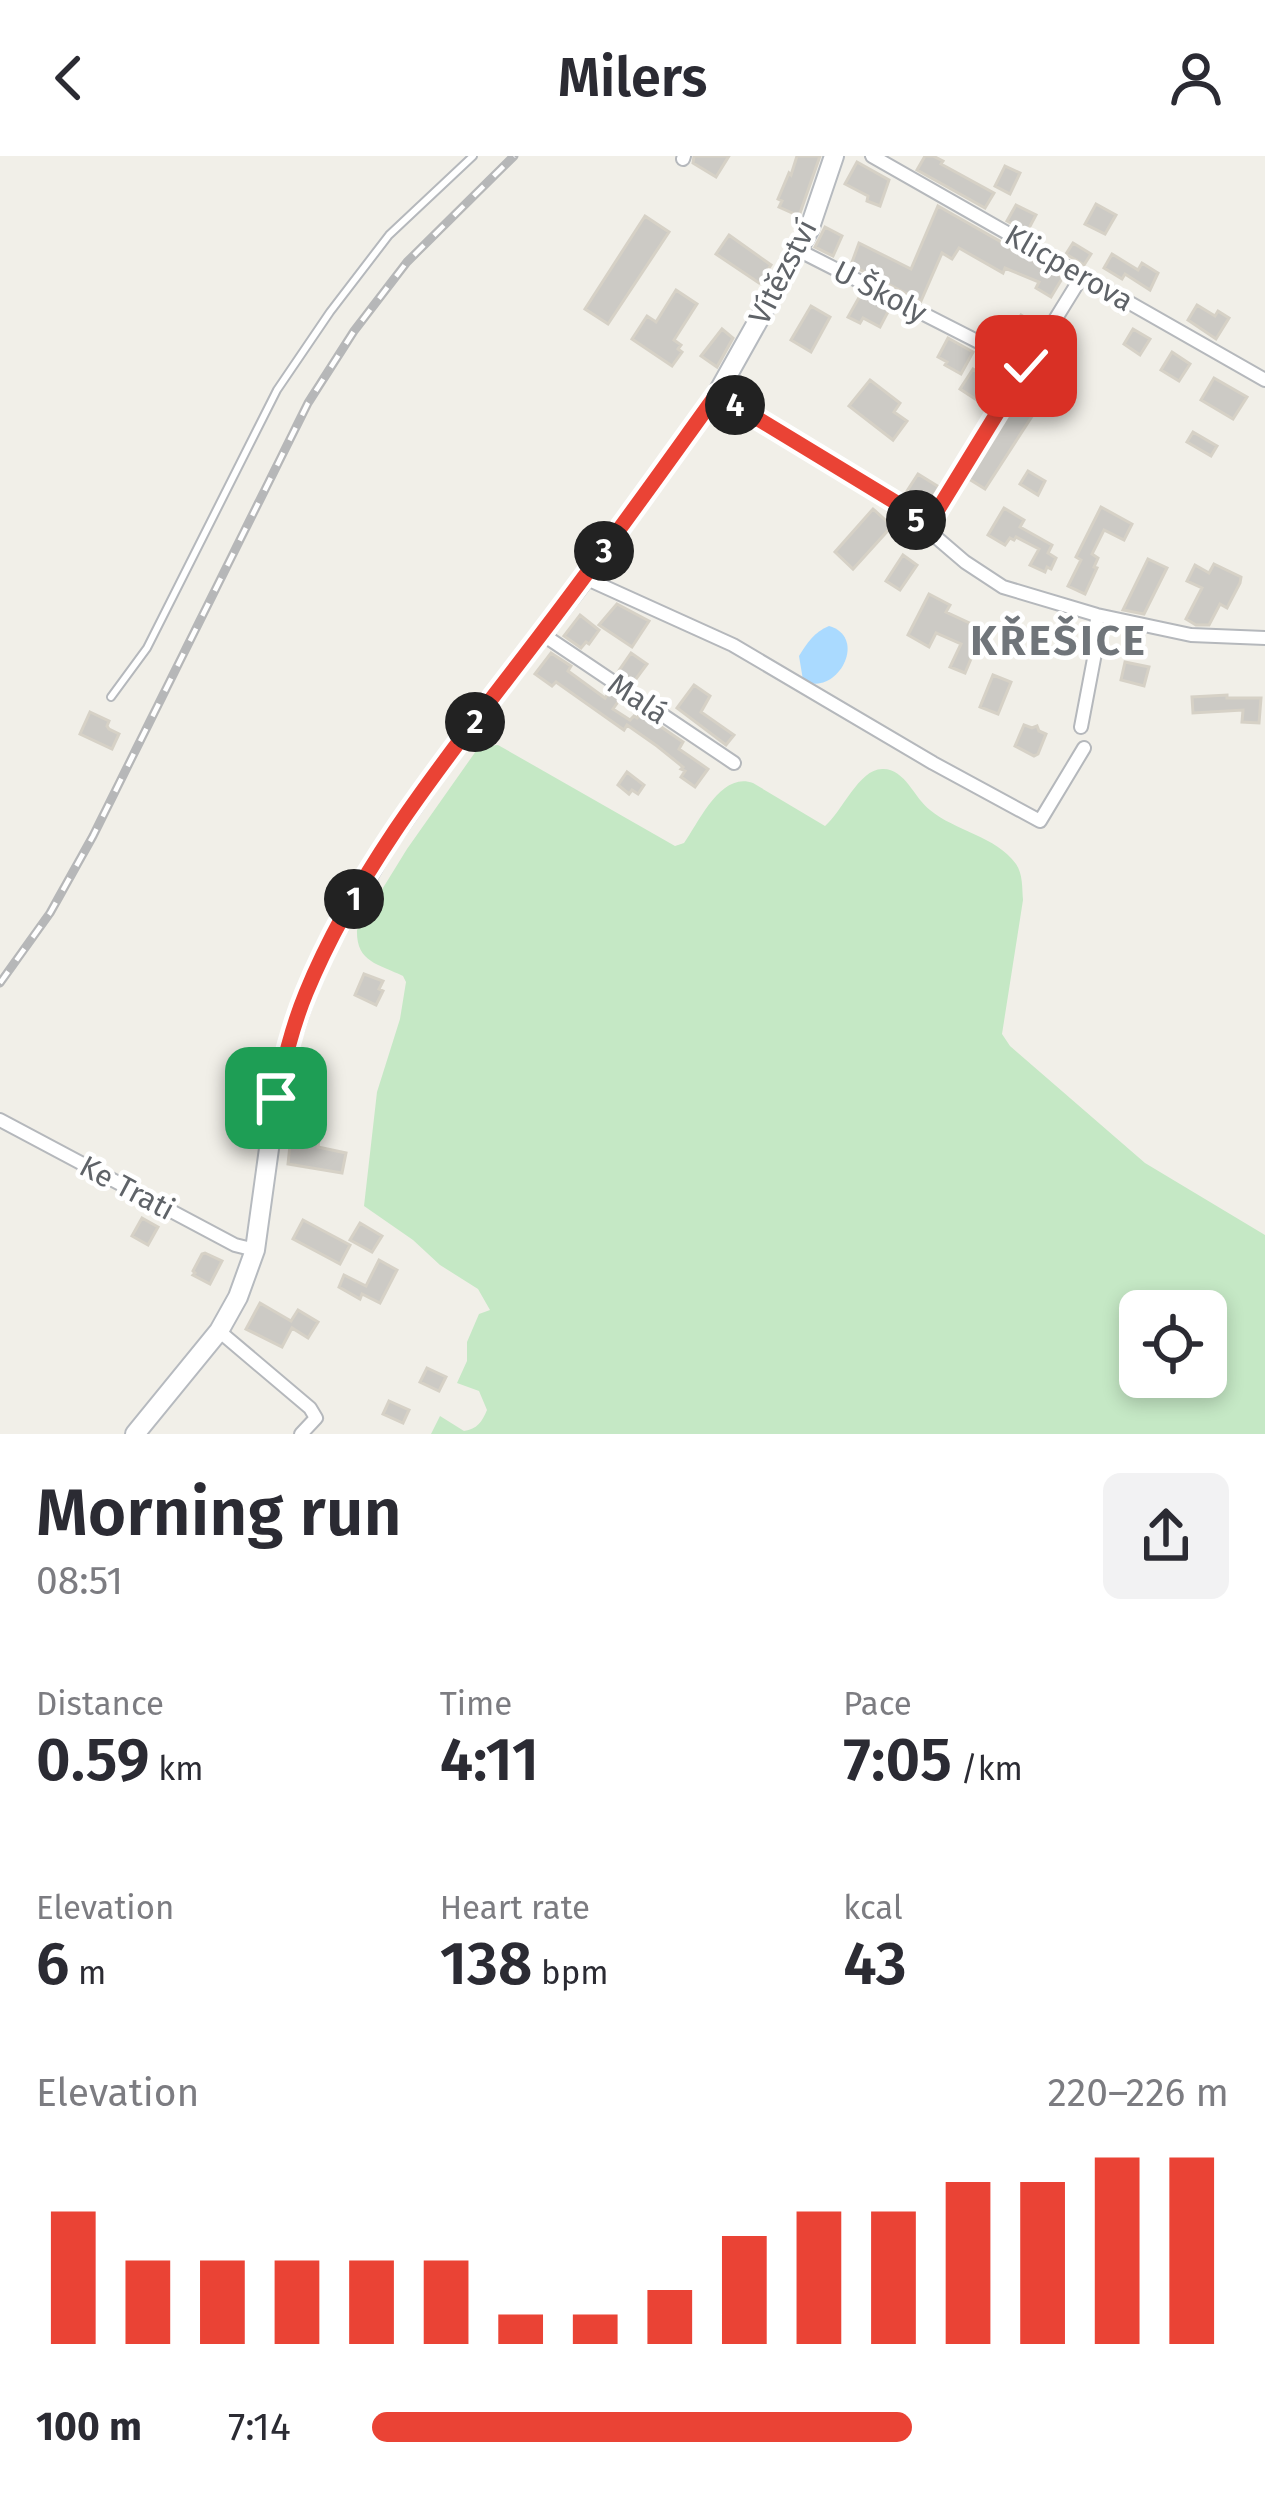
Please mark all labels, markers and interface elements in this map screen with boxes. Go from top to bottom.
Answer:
icon: back [36,45,102,111]
icon: person [1163,45,1229,111]
text: Milers [558,46,707,110]
street label: Vítězství [741,214,825,330]
street label: Klicperova [998,217,1140,319]
street label: U Školy [827,253,933,331]
pin [975,315,1077,417]
icon: check [993,333,1059,399]
pin: 4 [705,375,765,435]
text: 4 [726,385,744,425]
pin: 5 [886,490,946,550]
text: 5 [907,500,925,540]
pin: 3 [574,521,634,581]
text: 3 [595,531,613,571]
district label: KŘEŠICE [970,615,1148,666]
street label: Malá [601,666,675,732]
pin: 2 [445,692,505,752]
text: 2 [466,702,484,742]
pin: 1 [324,869,384,929]
text: 1 [346,879,362,919]
pin [225,1047,327,1149]
icon: arrive [243,1065,309,1131]
street label: Ke Trati [73,1148,181,1228]
map controls [1119,1290,1227,1398]
button: locate [1119,1290,1227,1398]
text: Morning run [36,1473,402,1552]
button: share [1103,1473,1229,1599]
text: 08:51 [36,1558,123,1604]
text: Distance [36,1684,164,1724]
text: Time [440,1684,512,1724]
text: Pace [843,1684,912,1724]
text: 0.59 [36,1724,150,1796]
text: 4:11 [440,1724,539,1796]
text: 7:05 [843,1724,952,1796]
text: km [150,1749,204,1789]
text: /km [952,1749,1023,1789]
text: Elevation [36,1888,174,1928]
text: Heart rate [440,1888,590,1928]
text: kcal [843,1888,903,1928]
text: 6 [36,1928,69,2000]
text: 138 [440,1928,532,2000]
text: 43 [843,1928,907,2000]
text: m [69,1953,106,1993]
text: bpm [532,1953,609,1993]
text: Elevation [36,2070,199,2116]
text: 220–226 m [1048,2070,1229,2116]
text: 100 m [36,2404,142,2450]
text: 7:14 [228,2404,291,2450]

